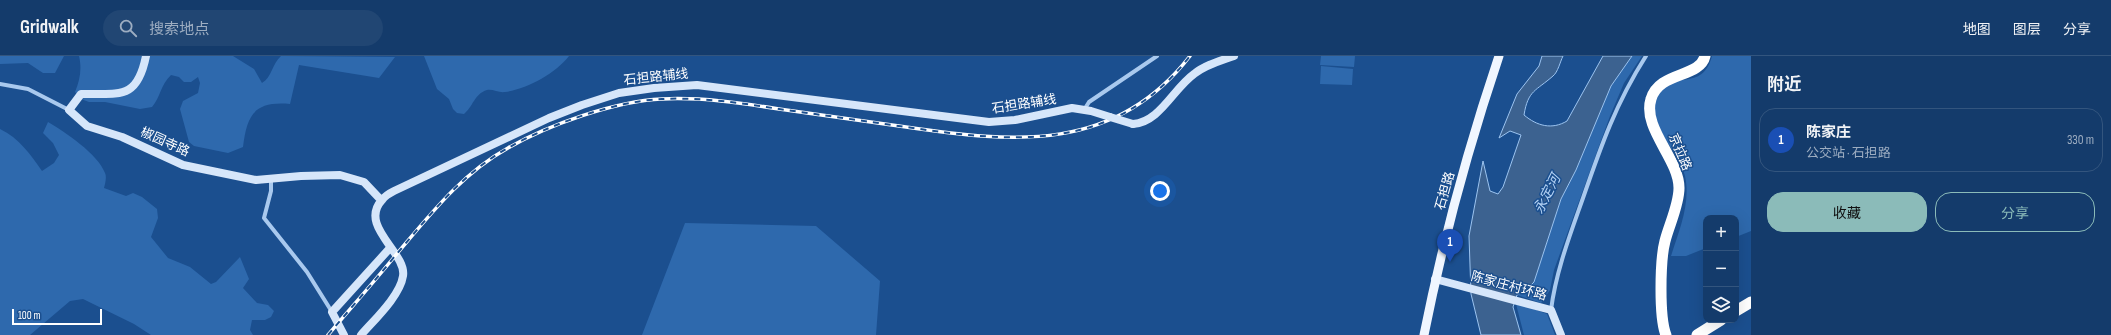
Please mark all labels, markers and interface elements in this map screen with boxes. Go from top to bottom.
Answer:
search box [103,10,383,46]
text: Gridwalk [20,16,79,39]
icon: search [117,17,139,39]
text: 搜索地点 [149,20,209,39]
text: 地图 [1963,21,1991,38]
text: 图层 [2013,21,2041,38]
text: 分享 [2063,21,2091,38]
street label: 石担路辅线 [623,66,689,88]
text: 附近 [1767,75,1801,95]
street label: 石担路辅线 [991,91,1057,117]
text: 陈家庄 [1806,123,1851,142]
street label: 椒园寺路 [138,124,192,160]
street label: 京拉路 [1665,131,1695,173]
text: 1 [1778,132,1784,148]
text: 330 m [2067,132,2094,148]
text: 公交站 · 石担路 [1806,145,1891,161]
water label: 永定河 [1530,169,1565,217]
street label: 石担路 [1432,170,1458,212]
your location [1150,181,1170,201]
button: 收藏 [1767,192,1927,232]
button: 分享 [1935,192,2095,232]
map controls [1703,215,1739,323]
button: + [1703,215,1739,251]
pin: 1 [1437,229,1463,262]
button: − [1703,251,1739,287]
street label: 陈家庄村环路 [1469,268,1549,304]
button: layers [1703,287,1739,323]
scale bar [12,307,102,326]
text: 100 m [18,309,40,322]

